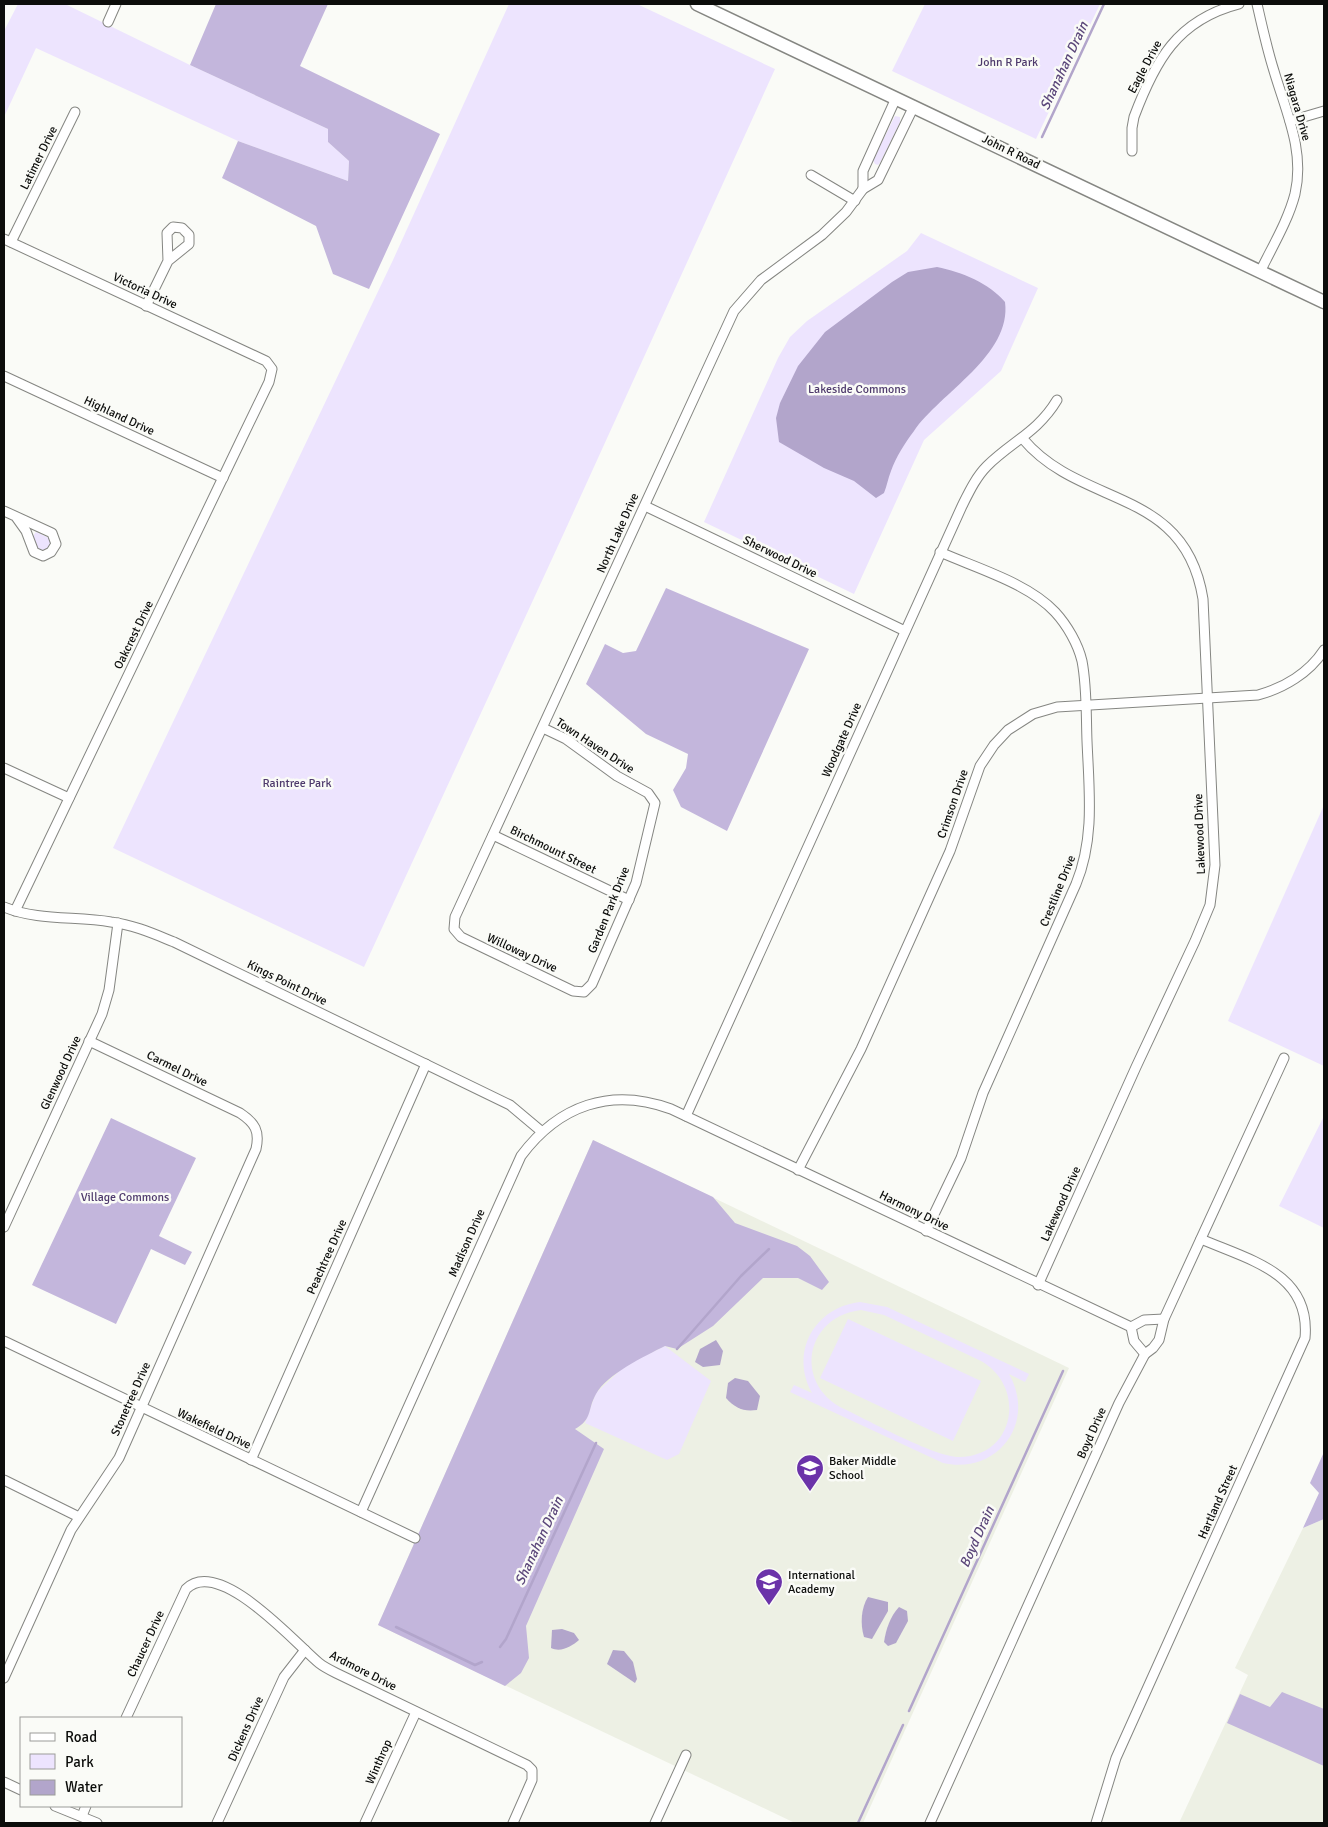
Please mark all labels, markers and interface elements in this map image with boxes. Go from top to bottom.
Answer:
water label: Shanahan Drain [1036,19,1092,113]
street label: Eagle Drive [1125,38,1165,96]
park label: John R Park [978,55,1038,70]
street label: Niagara Drive [1280,71,1314,143]
street label: Latimer Drive [17,124,61,192]
street label: John R Road [979,131,1043,173]
street label: Victoria Drive [110,270,180,312]
park label: Lakeside Commons [808,382,906,397]
street label: Highland Drive [81,393,157,439]
street label: North Lake Drive [594,491,642,575]
street label: Sherwood Drive [740,533,820,581]
street label: Oakcrest Drive [111,598,157,672]
street label: Woodgate Drive [819,700,865,780]
street label: Town Haven Drive [553,715,637,777]
street label: Crimson Drive [934,767,972,841]
park label: Raintree Park [262,776,332,791]
street label: Lakewood Drive [1191,793,1209,875]
street label: Birchmount Street [508,823,598,877]
street label: Crestline Drive [1037,853,1079,929]
street label: Garden Park Drive [585,864,633,956]
street label: Willoway Drive [484,930,560,976]
street label: Kings Point Drive [244,957,330,1009]
street label: Glenwood Drive [37,1033,85,1113]
street label: Carmel Drive [144,1048,210,1090]
street label: Lakewood Drive [1038,1164,1084,1244]
street label: Harmony Drive [877,1188,951,1234]
park label: Village Commons [81,1190,169,1205]
street label: Madison Drive [445,1207,489,1279]
street label: Peachtree Drive [304,1217,350,1297]
street label: Stonetree Drive [108,1360,154,1438]
street label: Wakefield Drive [175,1405,253,1453]
street label: Boyd Drive [1074,1405,1110,1461]
school or university icon: Baker Middle School [795,1453,825,1492]
place label: Baker Middle School [829,1454,896,1483]
street label: Hartland Street [1195,1463,1241,1541]
water label: Shanahan Drain [511,1494,567,1588]
water label: Boyd Drain [956,1503,998,1570]
school or university icon: International Academy [754,1567,784,1606]
place label: International Academy [788,1568,855,1597]
street label: Chaucer Drive [124,1608,168,1680]
street label: Ardmore Drive [327,1648,399,1694]
street label: Dickens Drive [225,1694,267,1764]
legend [20,1717,182,1807]
text: Road [65,1728,97,1746]
street label: Winthrop [362,1737,396,1787]
text: Park [65,1753,94,1771]
text: Water [65,1778,103,1796]

